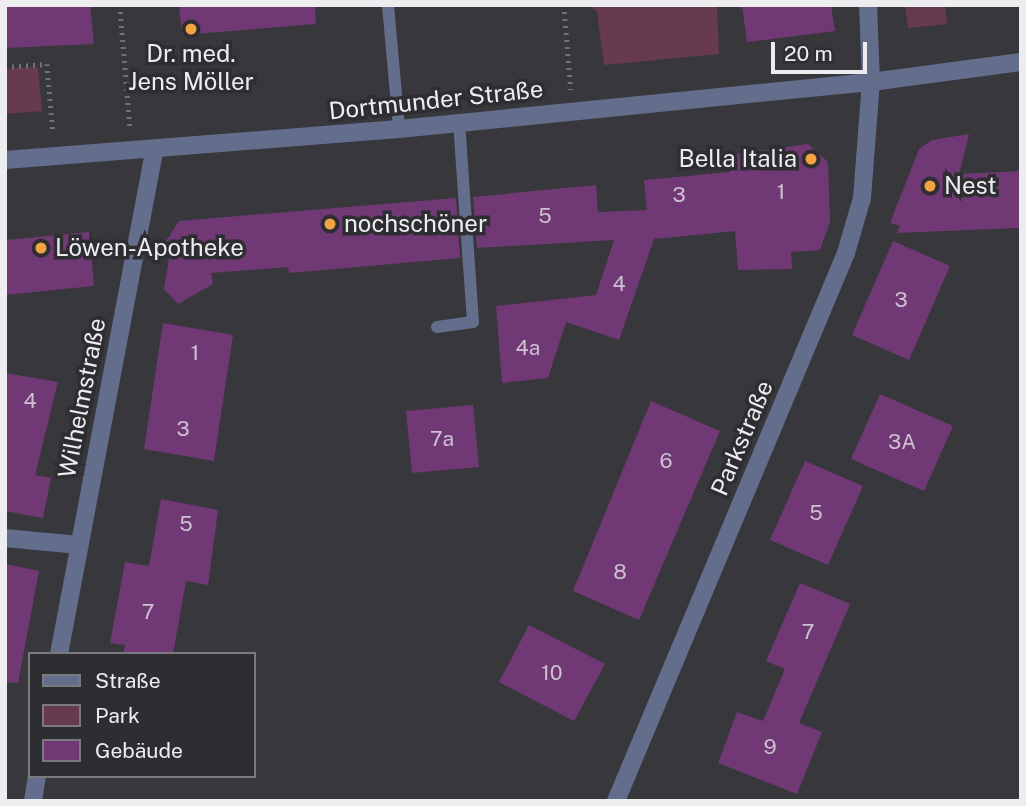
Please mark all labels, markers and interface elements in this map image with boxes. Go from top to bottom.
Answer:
marker: Dr. med. Jens Möller [183,21,199,37]
scale bar [774,28,870,72]
place label: Dr. med. Jens Möller [128,40,254,96]
text: 20 m [784,41,833,66]
street label: Dortmunder Straße [327,74,545,126]
place label: Bella Italia [679,145,797,173]
marker: Bella Italia [803,151,819,167]
place label: Nest [944,172,997,200]
marker: Nest [922,178,938,194]
house number: 1 [777,179,785,205]
house number: 3 [672,182,686,208]
house number: 5 [538,203,552,229]
place label: nochschöner [344,210,487,238]
marker: nochschöner [322,216,338,232]
place label: Löwen-Apotheke [55,234,244,262]
marker: Löwen-Apotheke [33,240,49,256]
house number: 4 [612,271,626,297]
house number: 3 [894,287,908,313]
street label: Wilhelmstraße [52,315,112,481]
house number: 4a [516,335,540,361]
house number: 1 [191,340,199,366]
street label: Parkstraße [705,376,779,500]
house number: 4 [23,388,37,414]
house number: 3 [176,416,190,442]
house number: 7a [430,426,454,452]
house number: 3A [888,429,916,455]
house number: 6 [659,448,673,474]
house number: 5 [809,500,823,526]
house number: 5 [179,511,193,537]
house number: 8 [613,559,627,585]
house number: 7 [142,599,154,625]
house number: 7 [802,619,814,645]
legend [28,652,256,778]
house number: 10 [541,660,563,686]
text: Straße [95,668,161,693]
text: Park [95,703,140,728]
house number: 9 [763,734,777,760]
text: Gebäude [95,738,183,763]

